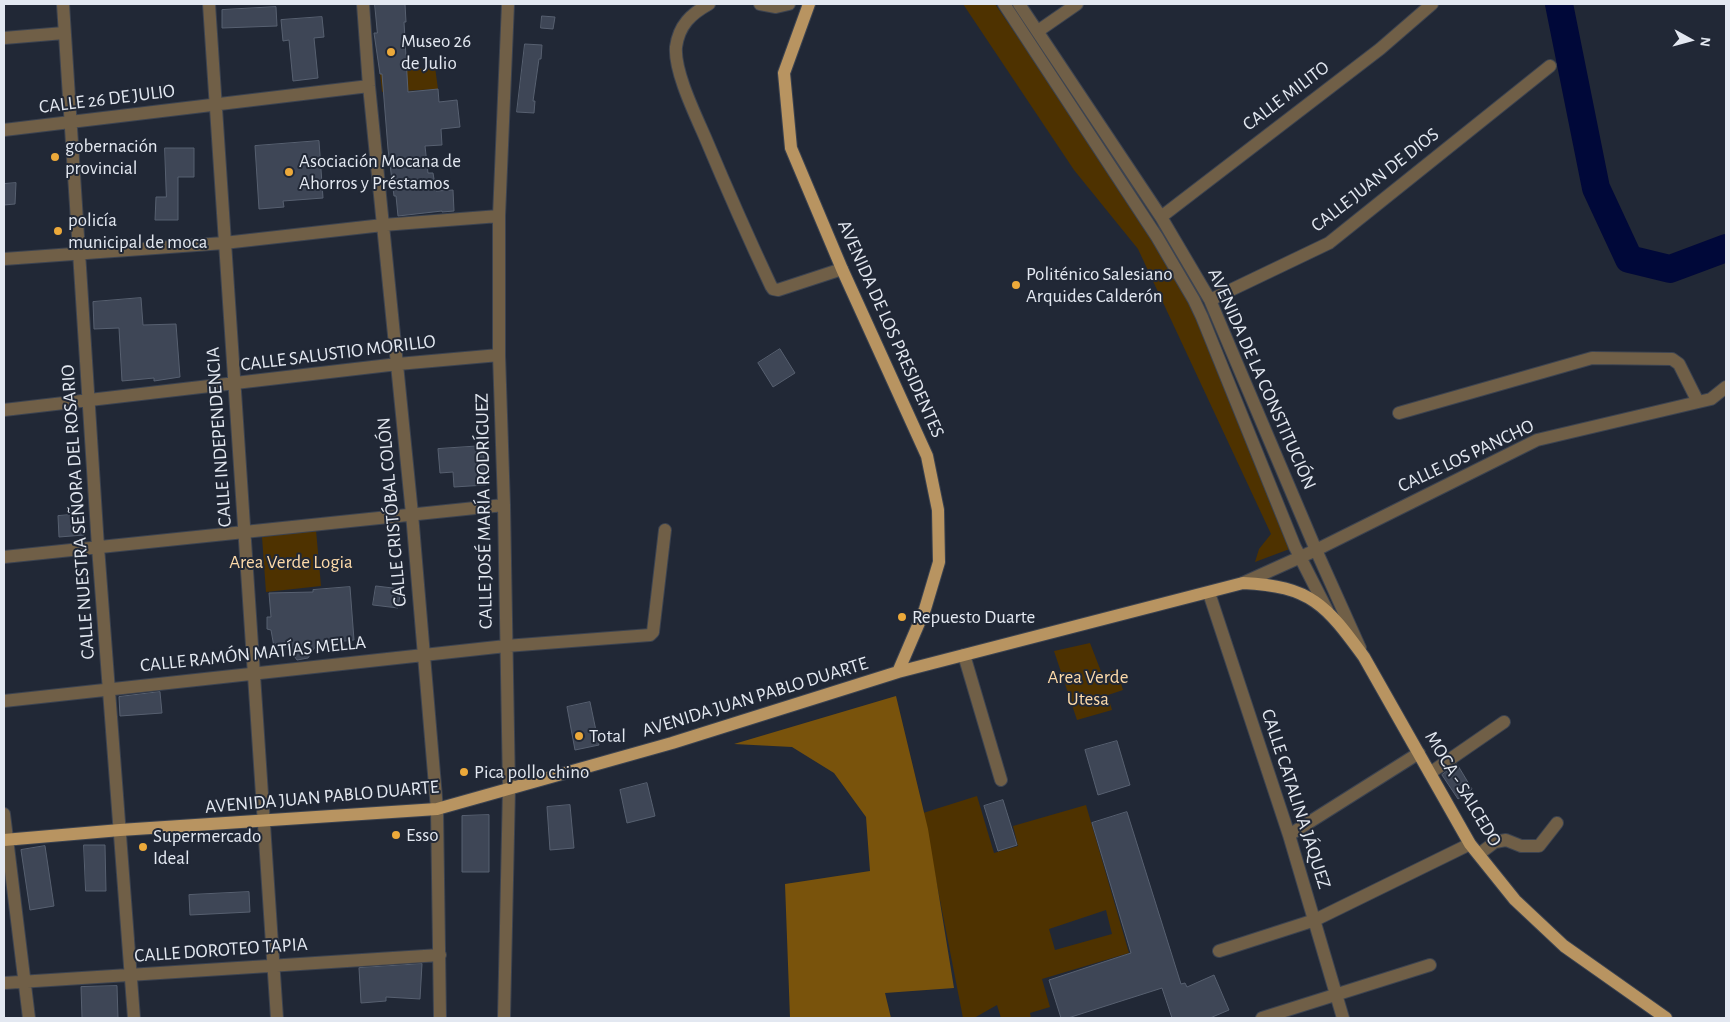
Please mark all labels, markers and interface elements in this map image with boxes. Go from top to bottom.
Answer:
north arrow [1665,15,1715,65]
place label: Museo 26 de Julio [401,30,471,74]
text: N [1697,36,1712,48]
marker: Museo 26 de Julio [385,46,397,58]
street label: CALLE MILITO [1238,56,1334,136]
street label: CALLE 26 DE JULIO [38,79,176,119]
street label: CALLE JUAN DE DIOS [1306,123,1444,237]
place label: gobernación provincial [65,135,158,179]
place label: Asociación Mocana de Ahorros y Préstamos [299,150,461,194]
marker: gobernación provincial [49,151,61,163]
marker: Asociación Mocana de Ahorros y Préstamos [283,166,295,178]
place label: policía municipal de moca [68,209,207,253]
street label: AVENIDA DE LOS PRESIDENTES [833,217,949,441]
marker: policía municipal de moca [52,225,64,237]
place label: Politénico Salesiano Arquides Calderón [1026,263,1173,307]
street label: AVENIDA DE LA CONSTITUCIÓN [1203,265,1321,493]
marker: Politénico Salesiano Arquides Calderón [1010,279,1022,291]
street label: CALLE SALUSTIO MORILLO [239,330,437,376]
street label: CALLE INDEPENDENCIA [201,346,237,528]
street label: CALLE NUESTRA SEÑORA DEL ROSARIO [56,364,100,660]
street label: CALLE JOSÉ MARÍA RODRÍGUEZ [471,393,497,629]
street label: CALLE LOS PANCHO [1394,414,1538,498]
street label: CALLE CRISTÓBAL COLÓN [372,416,412,608]
park label: Area Verde Logia [229,551,353,573]
place label: Repuesto Duarte [912,606,1035,628]
marker: Repuesto Duarte [896,611,908,623]
street label: CALLE RAMÓN MATÍAS MELLA [139,631,367,677]
street label: AVENIDA JUAN PABLO DUARTE [639,652,871,742]
park label: Area Verde Utesa [1048,666,1128,710]
street label: CALLE CATALINA JÁQUEZ [1256,706,1336,892]
place label: Total [589,725,626,747]
street label: MOCA - SALCEDO [1420,727,1506,851]
marker: Total [573,730,585,742]
place label: Pica pollo chino [474,761,589,783]
marker: Pica pollo chino [458,766,470,778]
street label: AVENIDA JUAN PABLO DUARTE [204,775,440,819]
place label: Esso [406,824,439,846]
place label: Supermercado Ideal [153,825,261,869]
marker: Esso [390,829,402,841]
marker: Supermercado Ideal [137,841,149,853]
street label: CALLE DOROTEO TAPIA [134,933,308,967]

